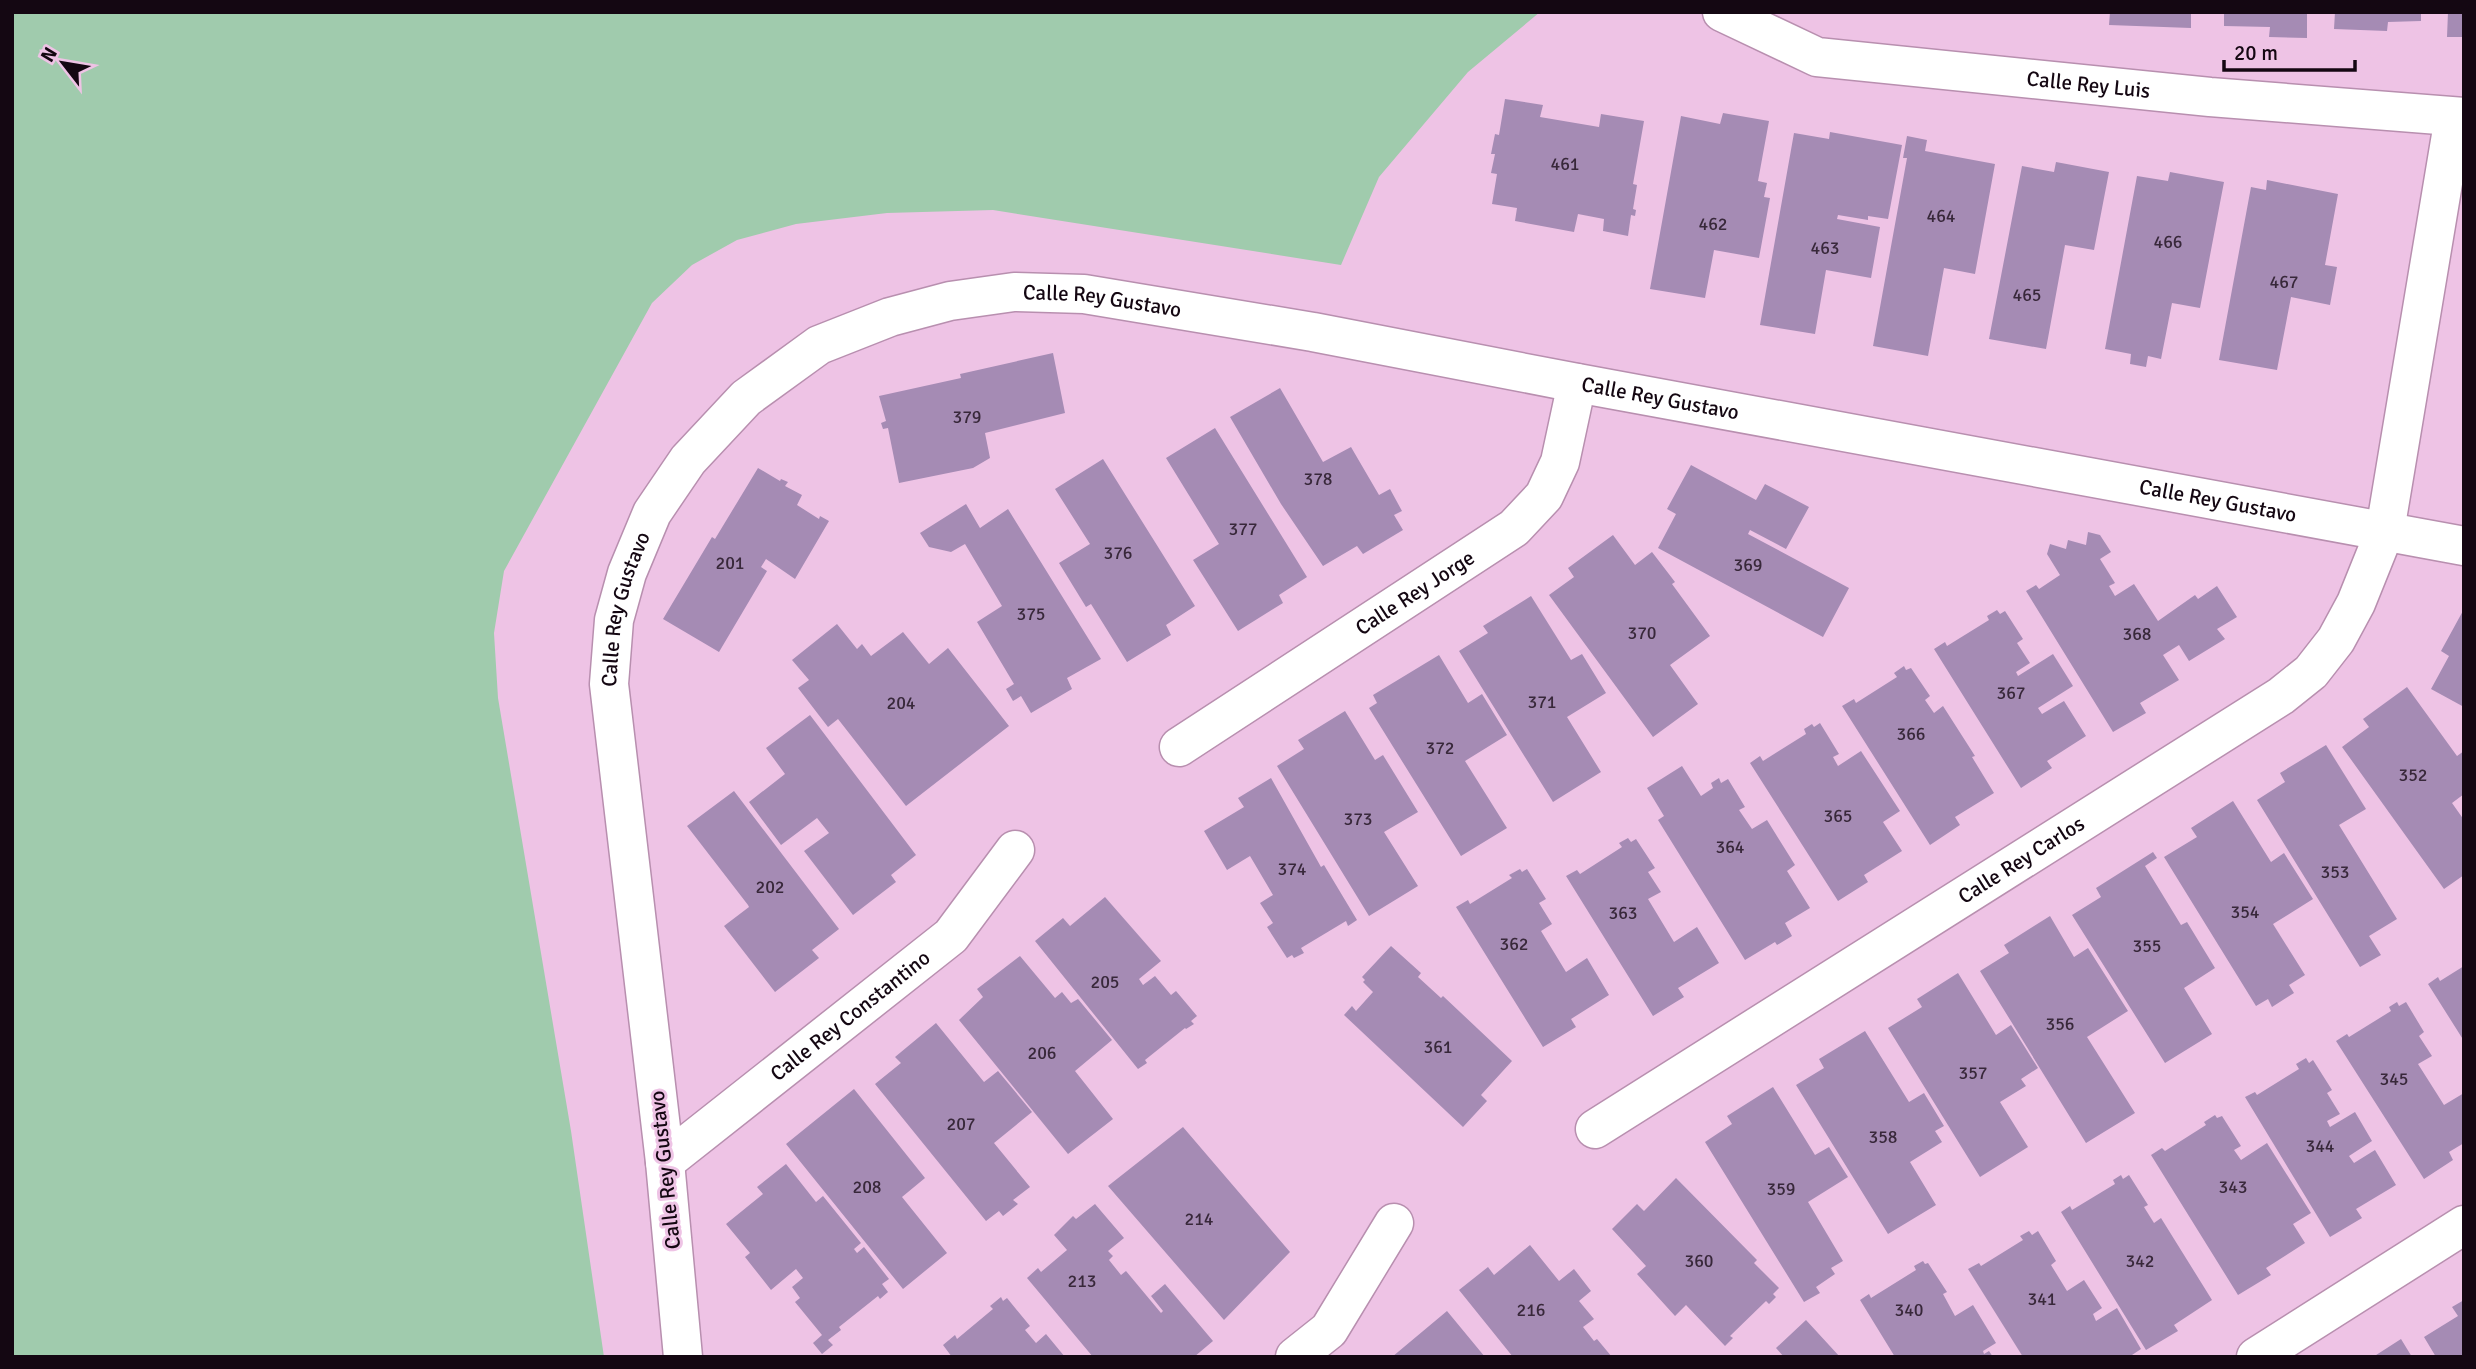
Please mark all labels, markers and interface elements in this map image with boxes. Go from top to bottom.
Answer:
north arrow [28,28,98,98]
scale bar [2224,28,2355,72]
text: 20 m [2234,40,2278,66]
text: N [36,43,63,67]
street label: Calle Rey Luis [2025,65,2152,104]
house number: 461 [1550,153,1580,175]
house number: 464 [1926,205,1956,227]
house number: 462 [1698,213,1728,235]
house number: 466 [2153,231,2183,253]
house number: 463 [1810,237,1840,259]
house number: 467 [2269,271,2299,293]
street label: Calle Rey Gustavo [1023,279,1183,323]
house number: 465 [2012,284,2042,306]
street label: Calle Rey Gustavo [1580,371,1741,425]
house number: 379 [952,406,982,428]
house number: 378 [1303,468,1333,490]
street label: Calle Rey Gustavo [2137,474,2299,528]
house number: 377 [1228,518,1258,540]
street label: Calle Rey Gustavo [596,528,656,688]
house number: 376 [1103,542,1133,564]
street label: Calle Rey Jorge [1351,544,1479,641]
house number: 201 [715,552,745,574]
house number: 369 [1733,554,1763,576]
house number: 375 [1016,603,1046,625]
house number: 370 [1627,622,1657,644]
house number: 368 [2122,623,2152,645]
house number: 367 [1996,682,2026,704]
house number: 371 [1527,691,1557,713]
house number: 204 [886,692,916,714]
house number: 366 [1896,723,1926,745]
house number: 372 [1425,737,1455,759]
house number: 352 [2398,764,2428,786]
house number: 365 [1823,805,1853,827]
house number: 373 [1343,808,1373,830]
street label: Calle Rey Carlos [1953,810,2089,909]
house number: 364 [1715,836,1745,858]
house number: 374 [1277,858,1307,880]
house number: 353 [2320,861,2350,883]
house number: 202 [755,876,785,898]
house number: 354 [2230,901,2260,923]
house number: 363 [1608,902,1638,924]
house number: 362 [1499,933,1529,955]
house number: 355 [2132,935,2162,957]
street label: Calle Rey Constantino [765,945,935,1087]
house number: 205 [1090,971,1120,993]
house number: 356 [2045,1013,2075,1035]
house number: 361 [1423,1036,1453,1058]
house number: 206 [1027,1042,1057,1064]
house number: 357 [1958,1062,1988,1084]
house number: 345 [2379,1068,2409,1090]
street label: Calle Rey Gustavo [644,1089,686,1251]
house number: 207 [946,1113,976,1135]
house number: 358 [1868,1126,1898,1148]
house number: 344 [2305,1135,2335,1157]
house number: 208 [852,1176,882,1198]
house number: 343 [2218,1176,2248,1198]
house number: 359 [1766,1178,1796,1200]
house number: 214 [1184,1208,1214,1230]
house number: 360 [1684,1250,1714,1272]
house number: 342 [2125,1250,2155,1272]
house number: 213 [1067,1270,1097,1292]
house number: 341 [2027,1288,2057,1310]
house number: 216 [1516,1299,1546,1321]
house number: 340 [1894,1299,1924,1321]

